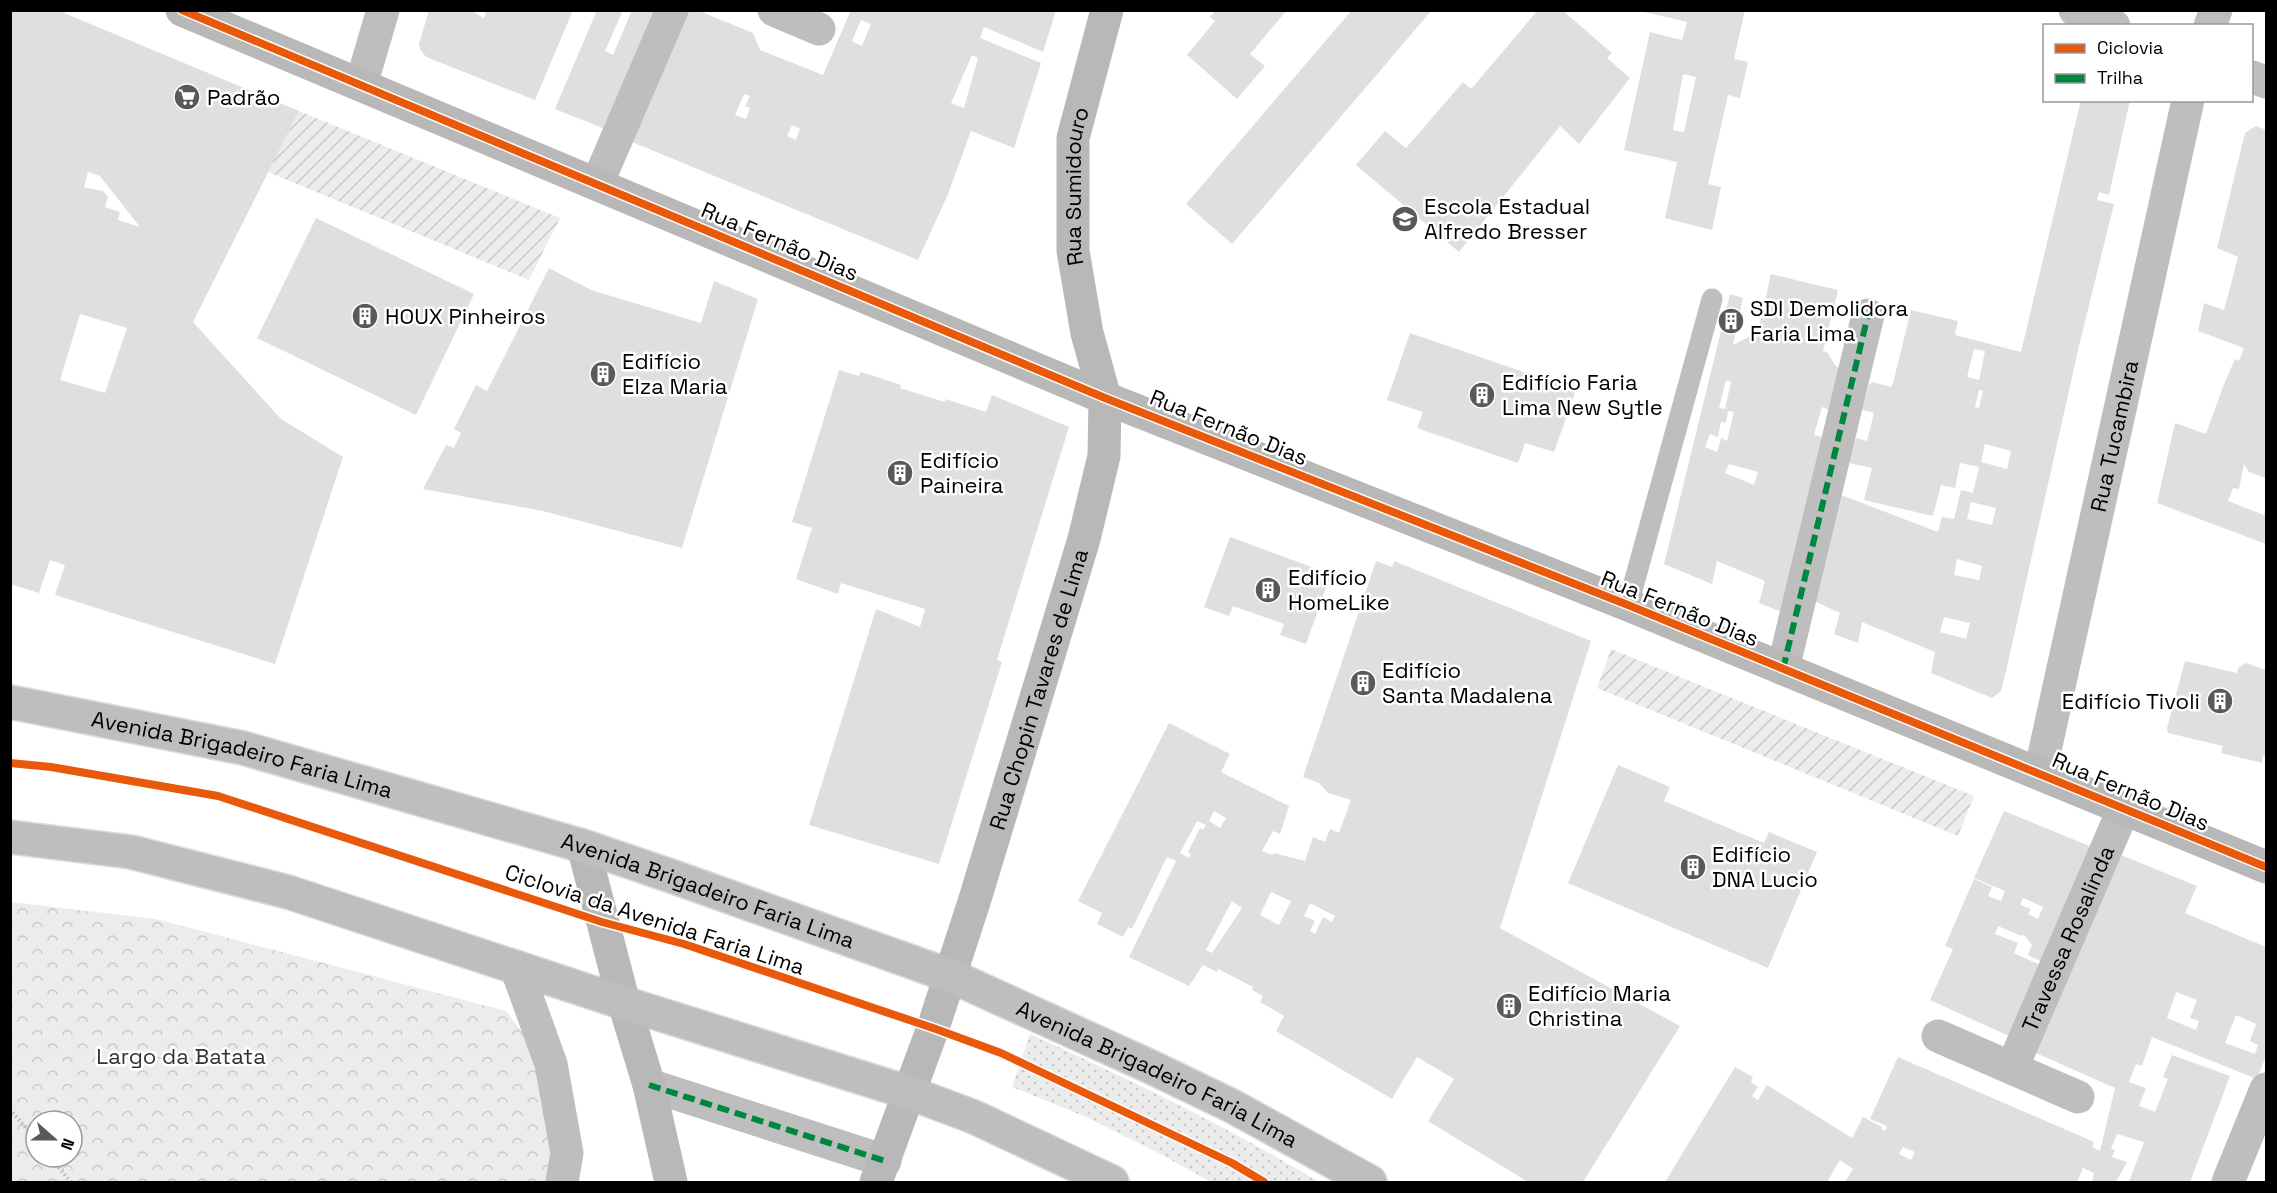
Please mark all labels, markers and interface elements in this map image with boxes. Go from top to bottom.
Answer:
legend [2043,24,2253,102]
text: Ciclovia [2097,36,2163,59]
text: Trilha [2097,66,2143,89]
supermarket icon: Padrão [172,82,202,112]
place label: Padrão [207,83,280,111]
street label: Rua Sumidouro [1059,104,1095,268]
place label: Escola Estadual Alfredo Bresser [1424,192,1590,245]
street label: Rua Fernão Dias [697,195,863,287]
school or university icon: Escola Estadual Alfredo Bresser [1390,204,1420,234]
place label: SDI Demolidora Faria Lima [1750,294,1909,347]
building icon: HOUX Pinheiros [350,301,380,331]
place label: HOUX Pinheiros [385,302,546,330]
building icon: SDI Demolidora Faria Lima [1716,306,1746,336]
place label: Edifício Elza Maria [622,347,728,400]
street label: Rua Tucambira [2084,357,2144,515]
building icon: Edifício Elza Maria [588,359,618,389]
place label: Edifício Faria Lima New Sytle [1502,368,1663,421]
building icon: Edifício Faria Lima New Sytle [1467,380,1497,410]
street label: Rua Fernão Dias [1146,383,1312,471]
place label: Edifício Paineira [920,446,1004,499]
building icon: Edifício Paineira [885,458,915,488]
street label: Rua Chopin Tavares de Lima [983,545,1094,833]
place label: Edifício HomeLike [1288,563,1390,616]
street label: Rua Fernão Dias [1597,564,1763,652]
building icon: Edifício HomeLike [1253,575,1283,605]
place label: Edifício Santa Madalena [1382,656,1553,709]
building icon: Edifício Santa Madalena [1348,668,1378,698]
building icon: Edifício Tivoli [2205,686,2235,716]
place label: Edifício Tivoli [2062,687,2200,715]
street label: Avenida Brigadeiro Faria Lima [89,704,396,804]
street label: Rua Fernão Dias [2048,745,2214,837]
street label: Avenida Brigadeiro Faria Lima [558,826,859,955]
place label: Edifício DNA Lucio [1712,840,1818,893]
street label: Travessa Rosalinda [2015,841,2120,1036]
building icon: Edifício DNA Lucio [1678,852,1708,882]
street label: Ciclovia da Avenida Faria Lima [502,857,809,981]
place label: Edifício Maria Christina [1528,979,1671,1032]
building icon: Edifício Maria Christina [1494,991,1524,1021]
street label: Avenida Brigadeiro Faria Lima [1012,994,1303,1154]
park label: Largo da Batata [96,1042,266,1070]
north arrow [24,1109,84,1169]
text: N [56,1135,79,1153]

